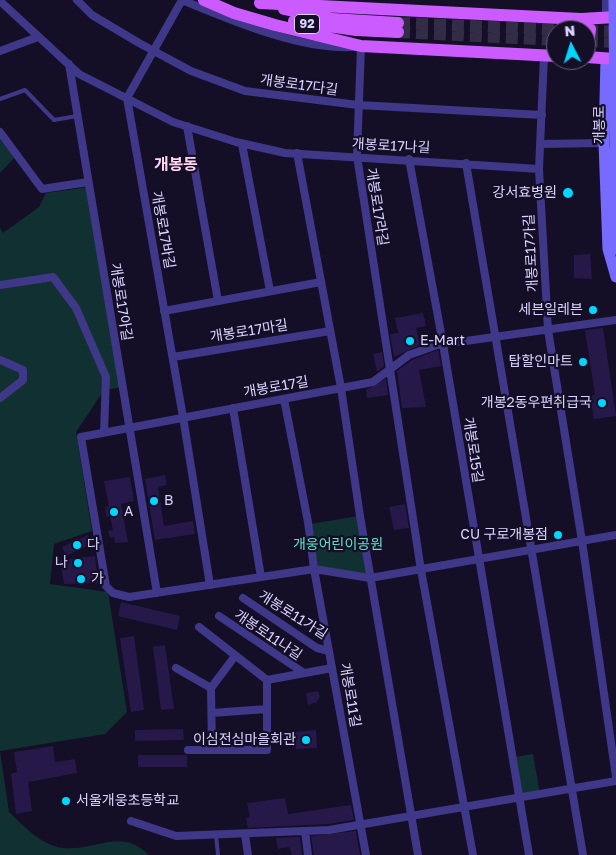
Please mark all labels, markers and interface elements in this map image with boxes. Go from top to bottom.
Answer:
road number: 92 [294,14,320,34]
north arrow [546,20,596,70]
text: N [564,22,576,39]
street label: 개봉로17다길 [259,71,339,99]
street label: 개봉로 [592,106,608,144]
street label: 개봉로17나길 [351,136,431,156]
district label: 개봉동 [154,155,198,175]
street label: 개봉로17라길 [363,167,391,247]
place label: 강서효병원 [493,185,557,201]
marker: 강서효병원 [561,186,575,200]
street label: 개봉로17바길 [148,190,178,270]
street label: 개봉로17가길 [521,213,541,293]
street label: 개봉로17아길 [107,262,135,342]
place label: 세븐일레븐 [519,302,583,318]
marker: 세븐일레븐 [587,304,599,316]
street label: 개봉로17마길 [209,317,289,345]
place label: E-Mart [420,333,465,349]
marker: E-Mart [404,335,416,347]
place label: 탑할인마트 [509,354,573,370]
marker: 탑할인마트 [577,356,589,368]
street label: 개봉로17길 [242,373,310,401]
place label: 개봉2동우편취급국 [481,395,592,411]
marker: 개봉2동우편취급국 [596,397,608,409]
street label: 개봉로15길 [460,416,486,484]
place label: B [164,493,173,509]
marker: B [148,495,160,507]
place label: A [124,504,133,520]
marker: A [108,506,120,518]
place label: CU 구로개봉점 [460,527,548,543]
marker: CU 구로개봉점 [552,529,564,541]
place label: 다 [87,537,100,553]
park label: 개웅어린이공원 [293,537,383,553]
marker: 다 [71,539,83,551]
place label: 나 [55,555,68,571]
marker: 나 [72,557,84,569]
place label: 가 [91,571,104,587]
marker: 가 [75,573,87,585]
street label: 개봉로11가길 [255,587,331,643]
street label: 개봉로11나길 [231,606,305,664]
street label: 개봉로11길 [336,661,364,729]
place label: 이심전심마을회관 [193,732,296,748]
marker: 이심전심마을회관 [300,734,312,746]
place label: 서울개웅초등학교 [76,793,179,809]
marker: 서울개웅초등학교 [60,795,72,807]

